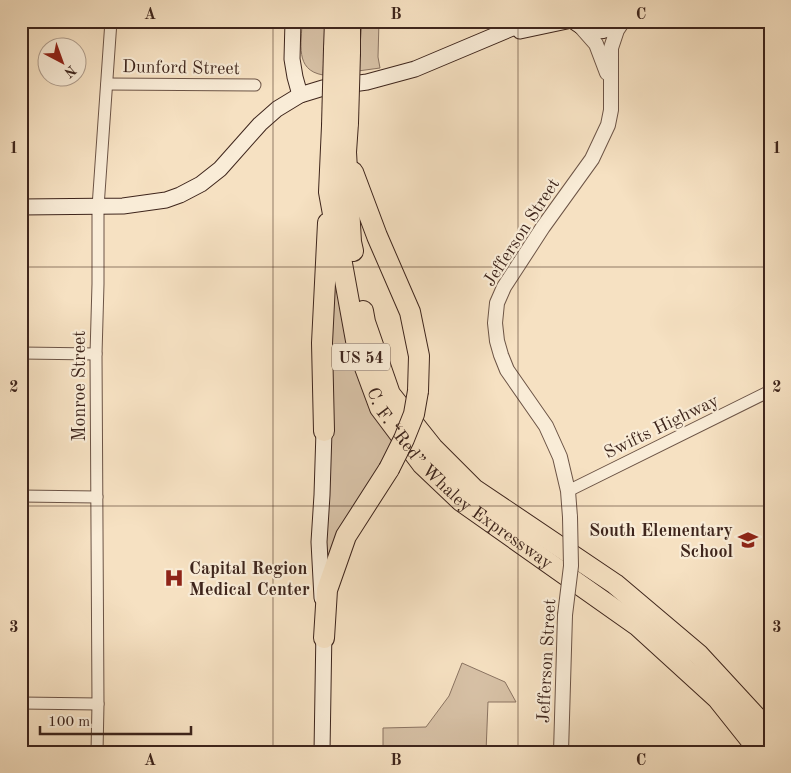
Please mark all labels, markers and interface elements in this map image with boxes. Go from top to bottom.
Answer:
text: A [144,7,156,23]
text: B [390,7,402,23]
text: C [636,7,646,23]
north arrow [38,38,88,88]
street label: Dunford Street [122,58,240,78]
text: N [61,62,79,80]
text: 1 [9,141,19,157]
text: 1 [772,141,782,157]
street label: Jefferson Street [480,175,563,290]
street label: Monroe Street [71,330,89,442]
road number: US 54 [332,344,390,371]
text: 2 [9,380,19,396]
text: 2 [772,380,782,396]
street label: C. F. “Red” Whaley Expressway [363,385,556,573]
street label: Swifts Highway [601,391,722,462]
place label: South Elementary School [589,522,733,561]
school or university icon: South Elementary School [737,529,759,551]
place label: Capital Region Medical Center [189,560,310,599]
hospital icon: Capital Region Medical Center [163,567,185,589]
street label: Jefferson Street [535,598,559,724]
text: 3 [9,620,19,636]
text: 3 [772,620,782,636]
scale bar [40,703,191,735]
text: 100 m [48,715,90,730]
text: A [144,753,156,769]
text: B [390,753,402,769]
text: C [636,753,646,769]

